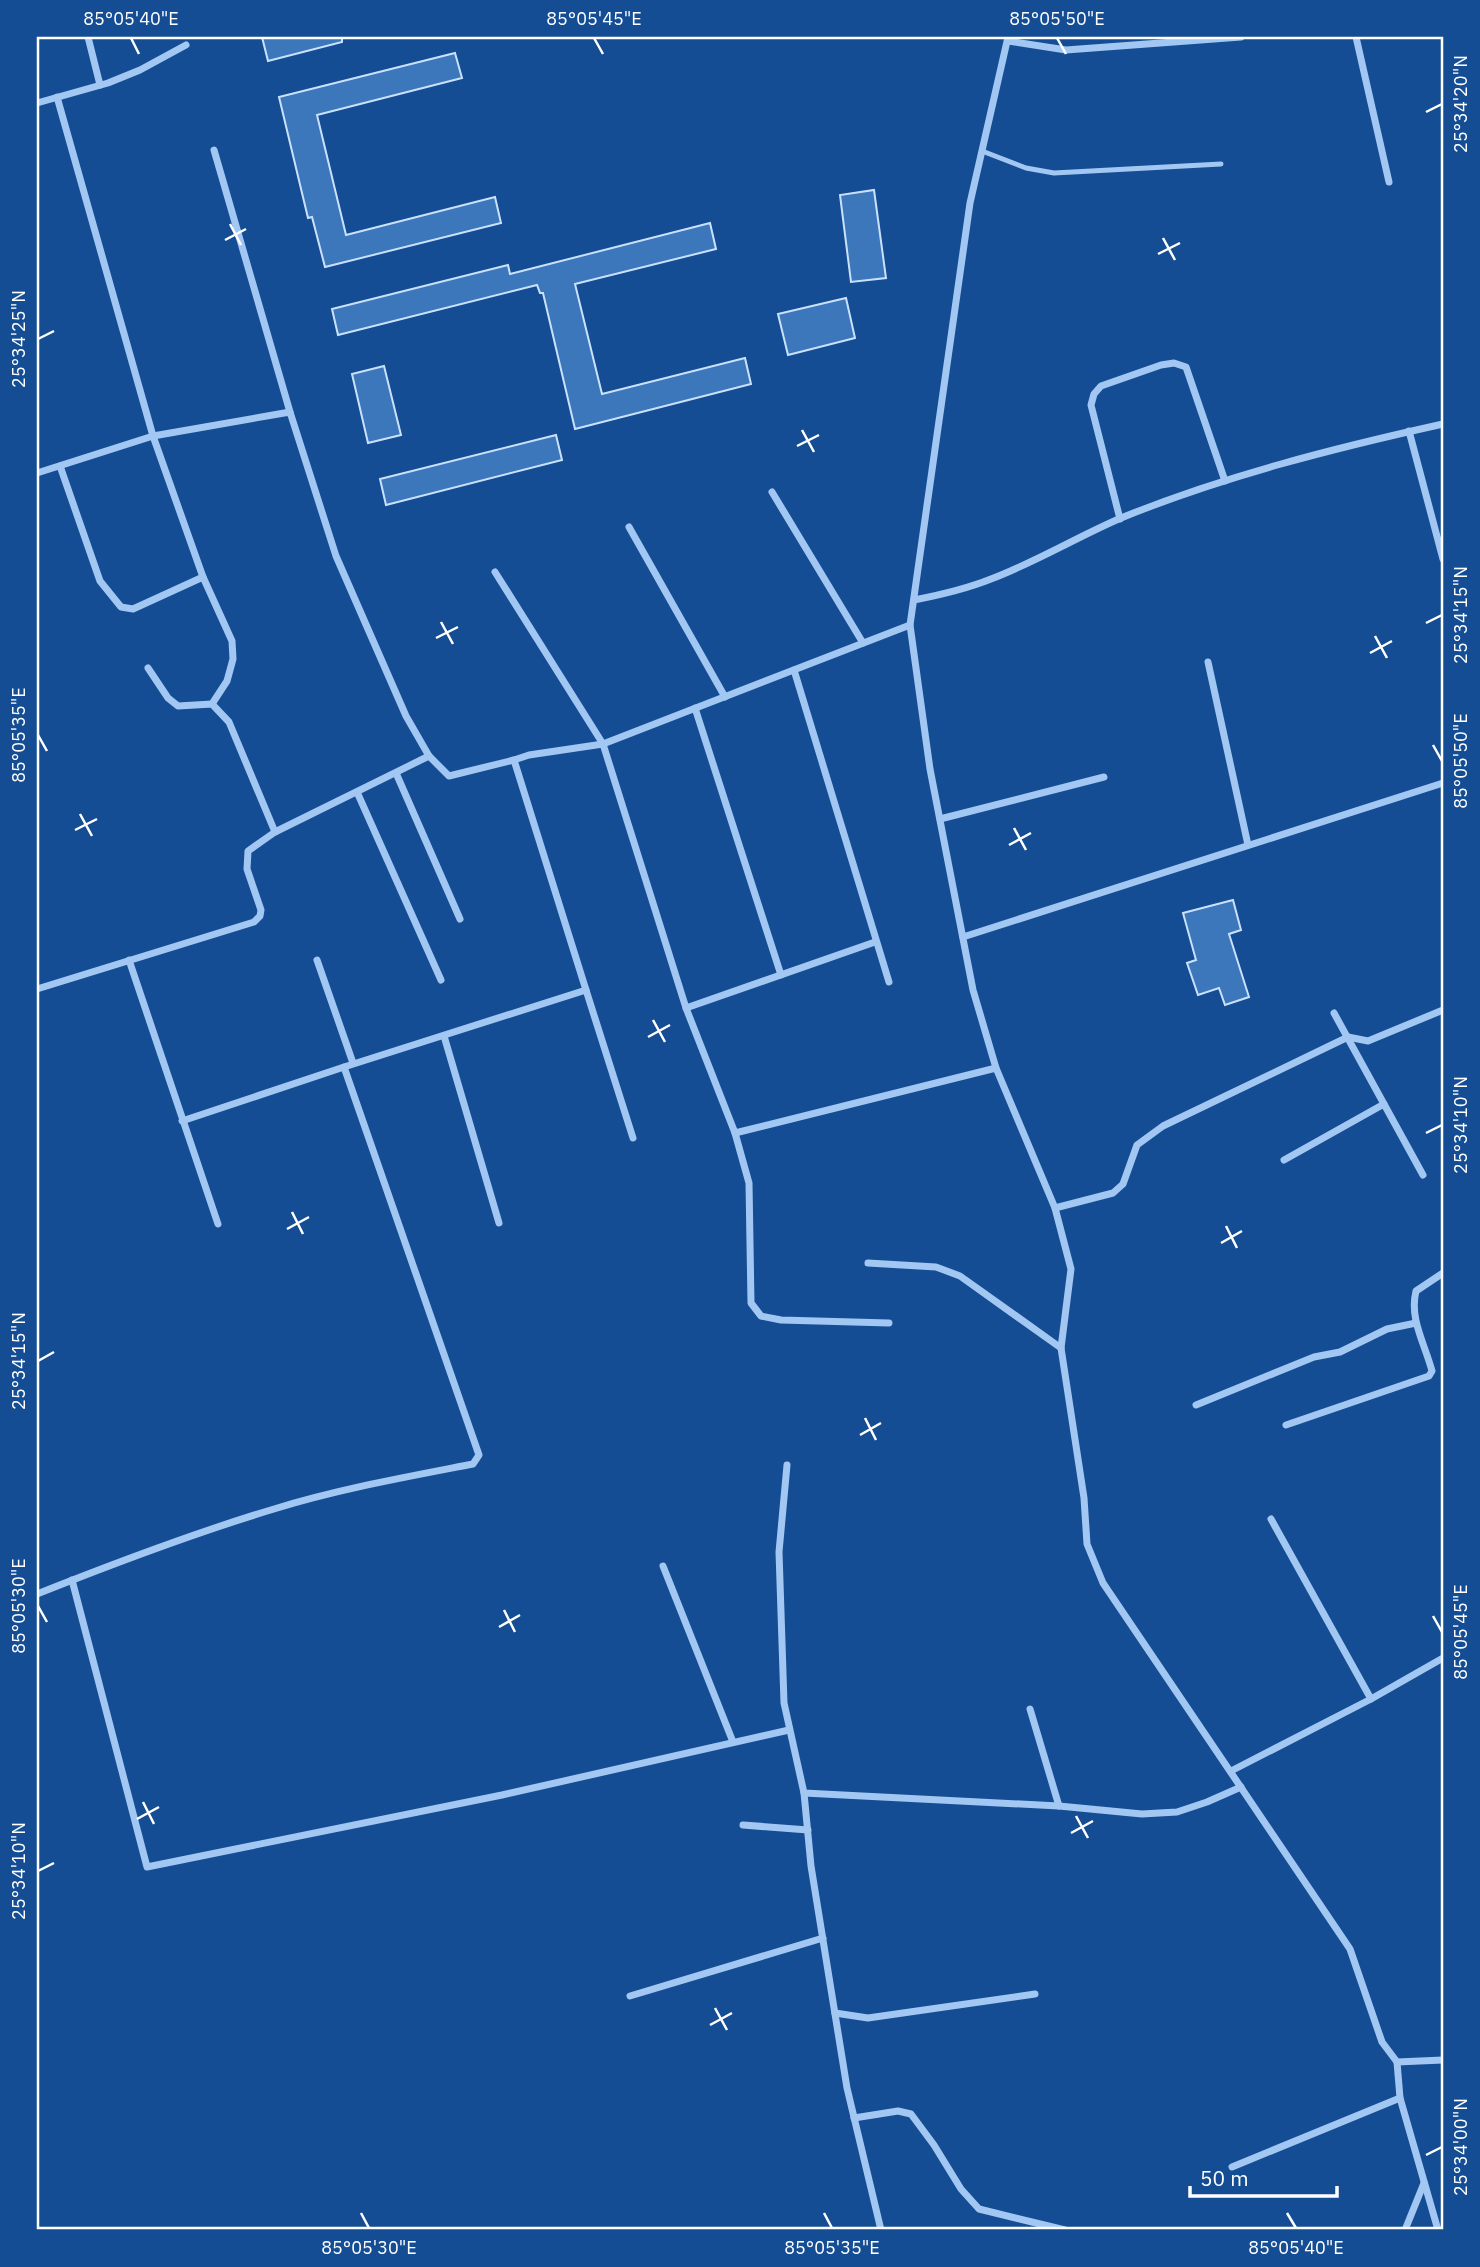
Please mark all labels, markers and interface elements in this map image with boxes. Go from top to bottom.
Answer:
text: 85°05'40"E [83,7,179,30]
text: 85°05'45"E [546,7,642,30]
text: 85°05'50"E [1009,7,1105,30]
text: 25°34'20"N [1449,55,1472,153]
text: 25°34'25"N [7,290,30,388]
text: 25°34'15"N [1449,566,1472,664]
text: 85°05'35"E [7,687,30,783]
text: 85°05'50"E [1449,713,1472,809]
text: 25°34'10"N [1449,1076,1472,1174]
text: 25°34'15"N [7,1312,30,1410]
text: 85°05'30"E [7,1558,30,1654]
text: 85°05'45"E [1449,1584,1472,1680]
text: 25°34'10"N [7,1822,30,1920]
text: 25°34'00"N [1449,2098,1472,2196]
scale bar [1190,2155,1336,2199]
text: 50 m [1200,2164,1249,2192]
text: 85°05'30"E [321,2236,417,2259]
text: 85°05'35"E [784,2236,880,2259]
text: 85°05'40"E [1248,2236,1344,2259]

